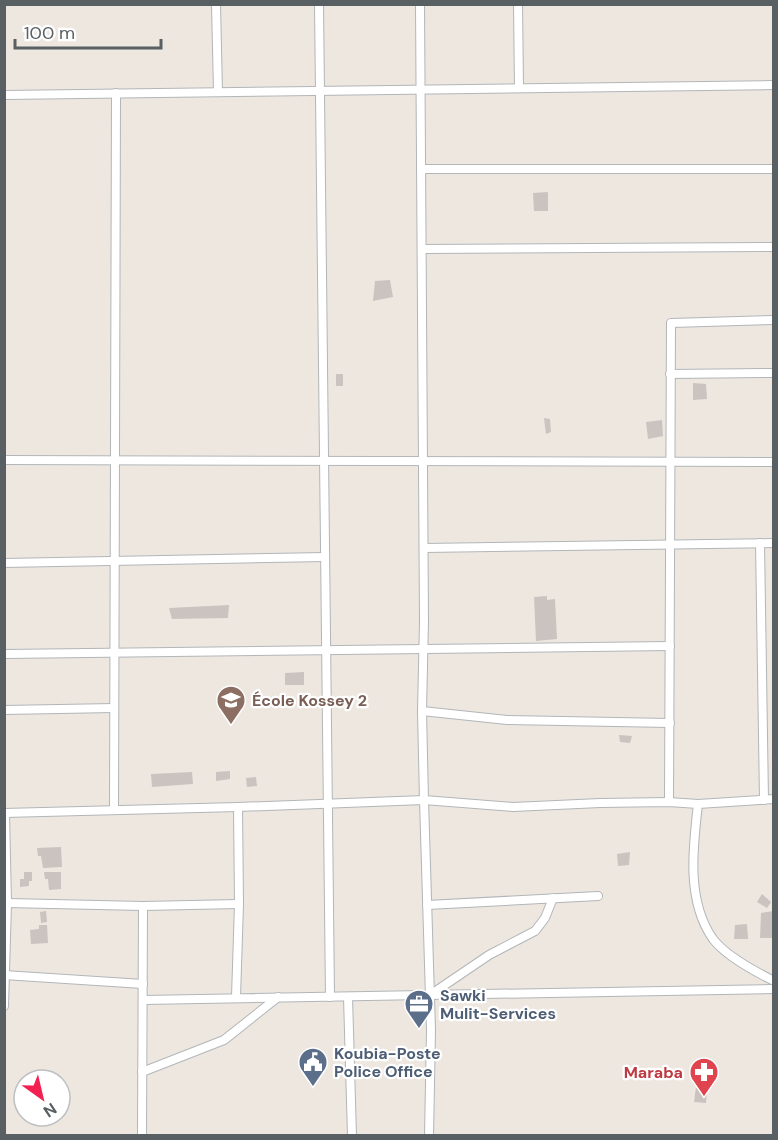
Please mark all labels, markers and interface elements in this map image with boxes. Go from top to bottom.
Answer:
scale bar [15,12,160,50]
text: 100 m [24,21,75,45]
school or university icon: École Kossey 2 [215,684,247,726]
place label: École Kossey 2 [252,690,367,711]
place label: Sawki Mulit-Services [440,985,556,1024]
office icon: Sawki Mulit-Services [403,988,435,1030]
place label: Koubia-Poste Police Office [334,1043,441,1082]
public building icon: Koubia-Poste Police Office [297,1046,329,1088]
pharmacy icon: Maraba [688,1056,720,1098]
place label: Maraba [624,1062,683,1083]
north arrow [12,1068,72,1128]
text: N [39,1098,61,1122]

